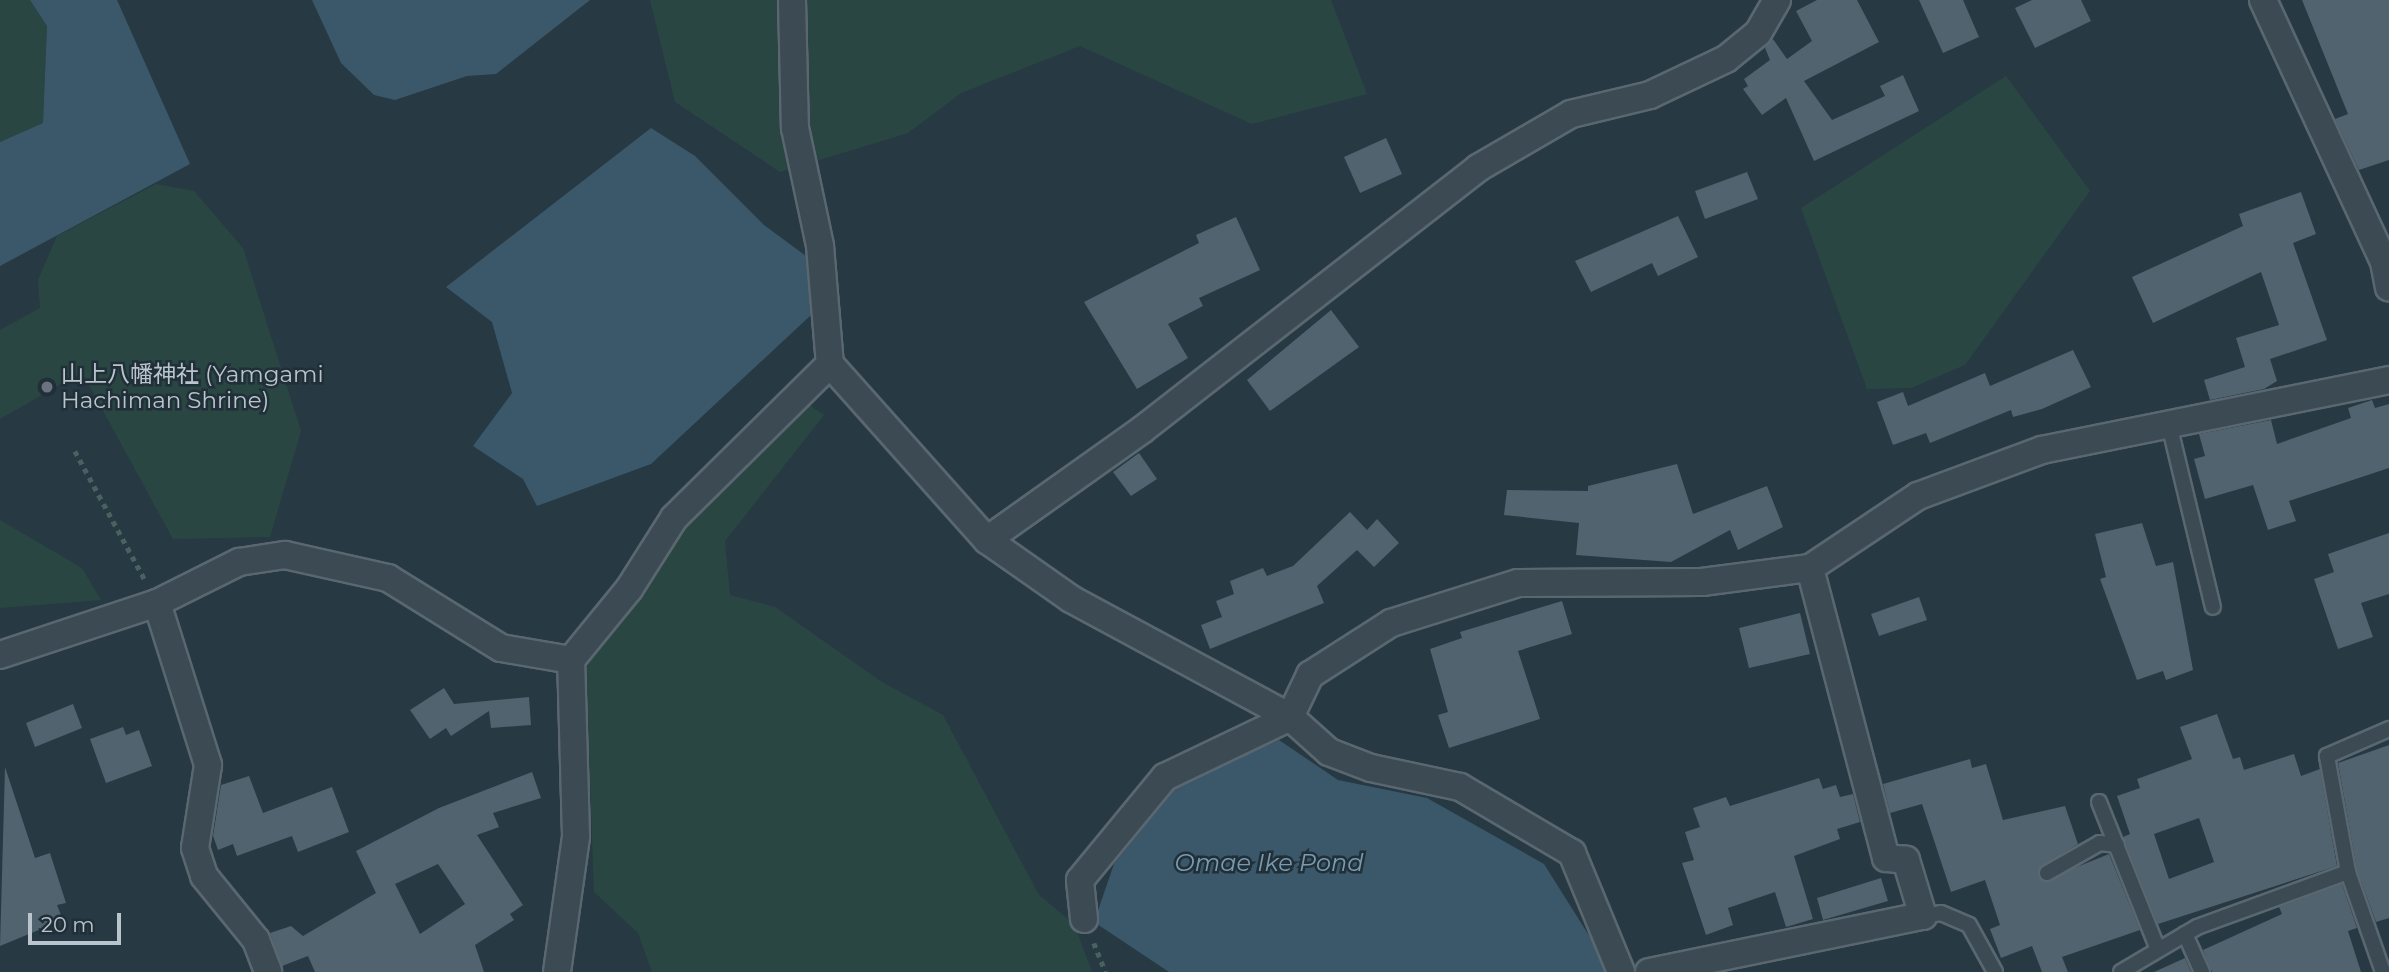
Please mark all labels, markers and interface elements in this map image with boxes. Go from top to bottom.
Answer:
place label: 山上八幡神社 (Yamgami Hachiman Shrine) [61,360,324,414]
marker: 山上八幡神社 (Yamgami Hachiman Shrine) [39,379,55,395]
water label: Omae Ike Pond [1175,849,1363,877]
scale bar [32,898,124,942]
text: 20 m [41,912,95,937]

